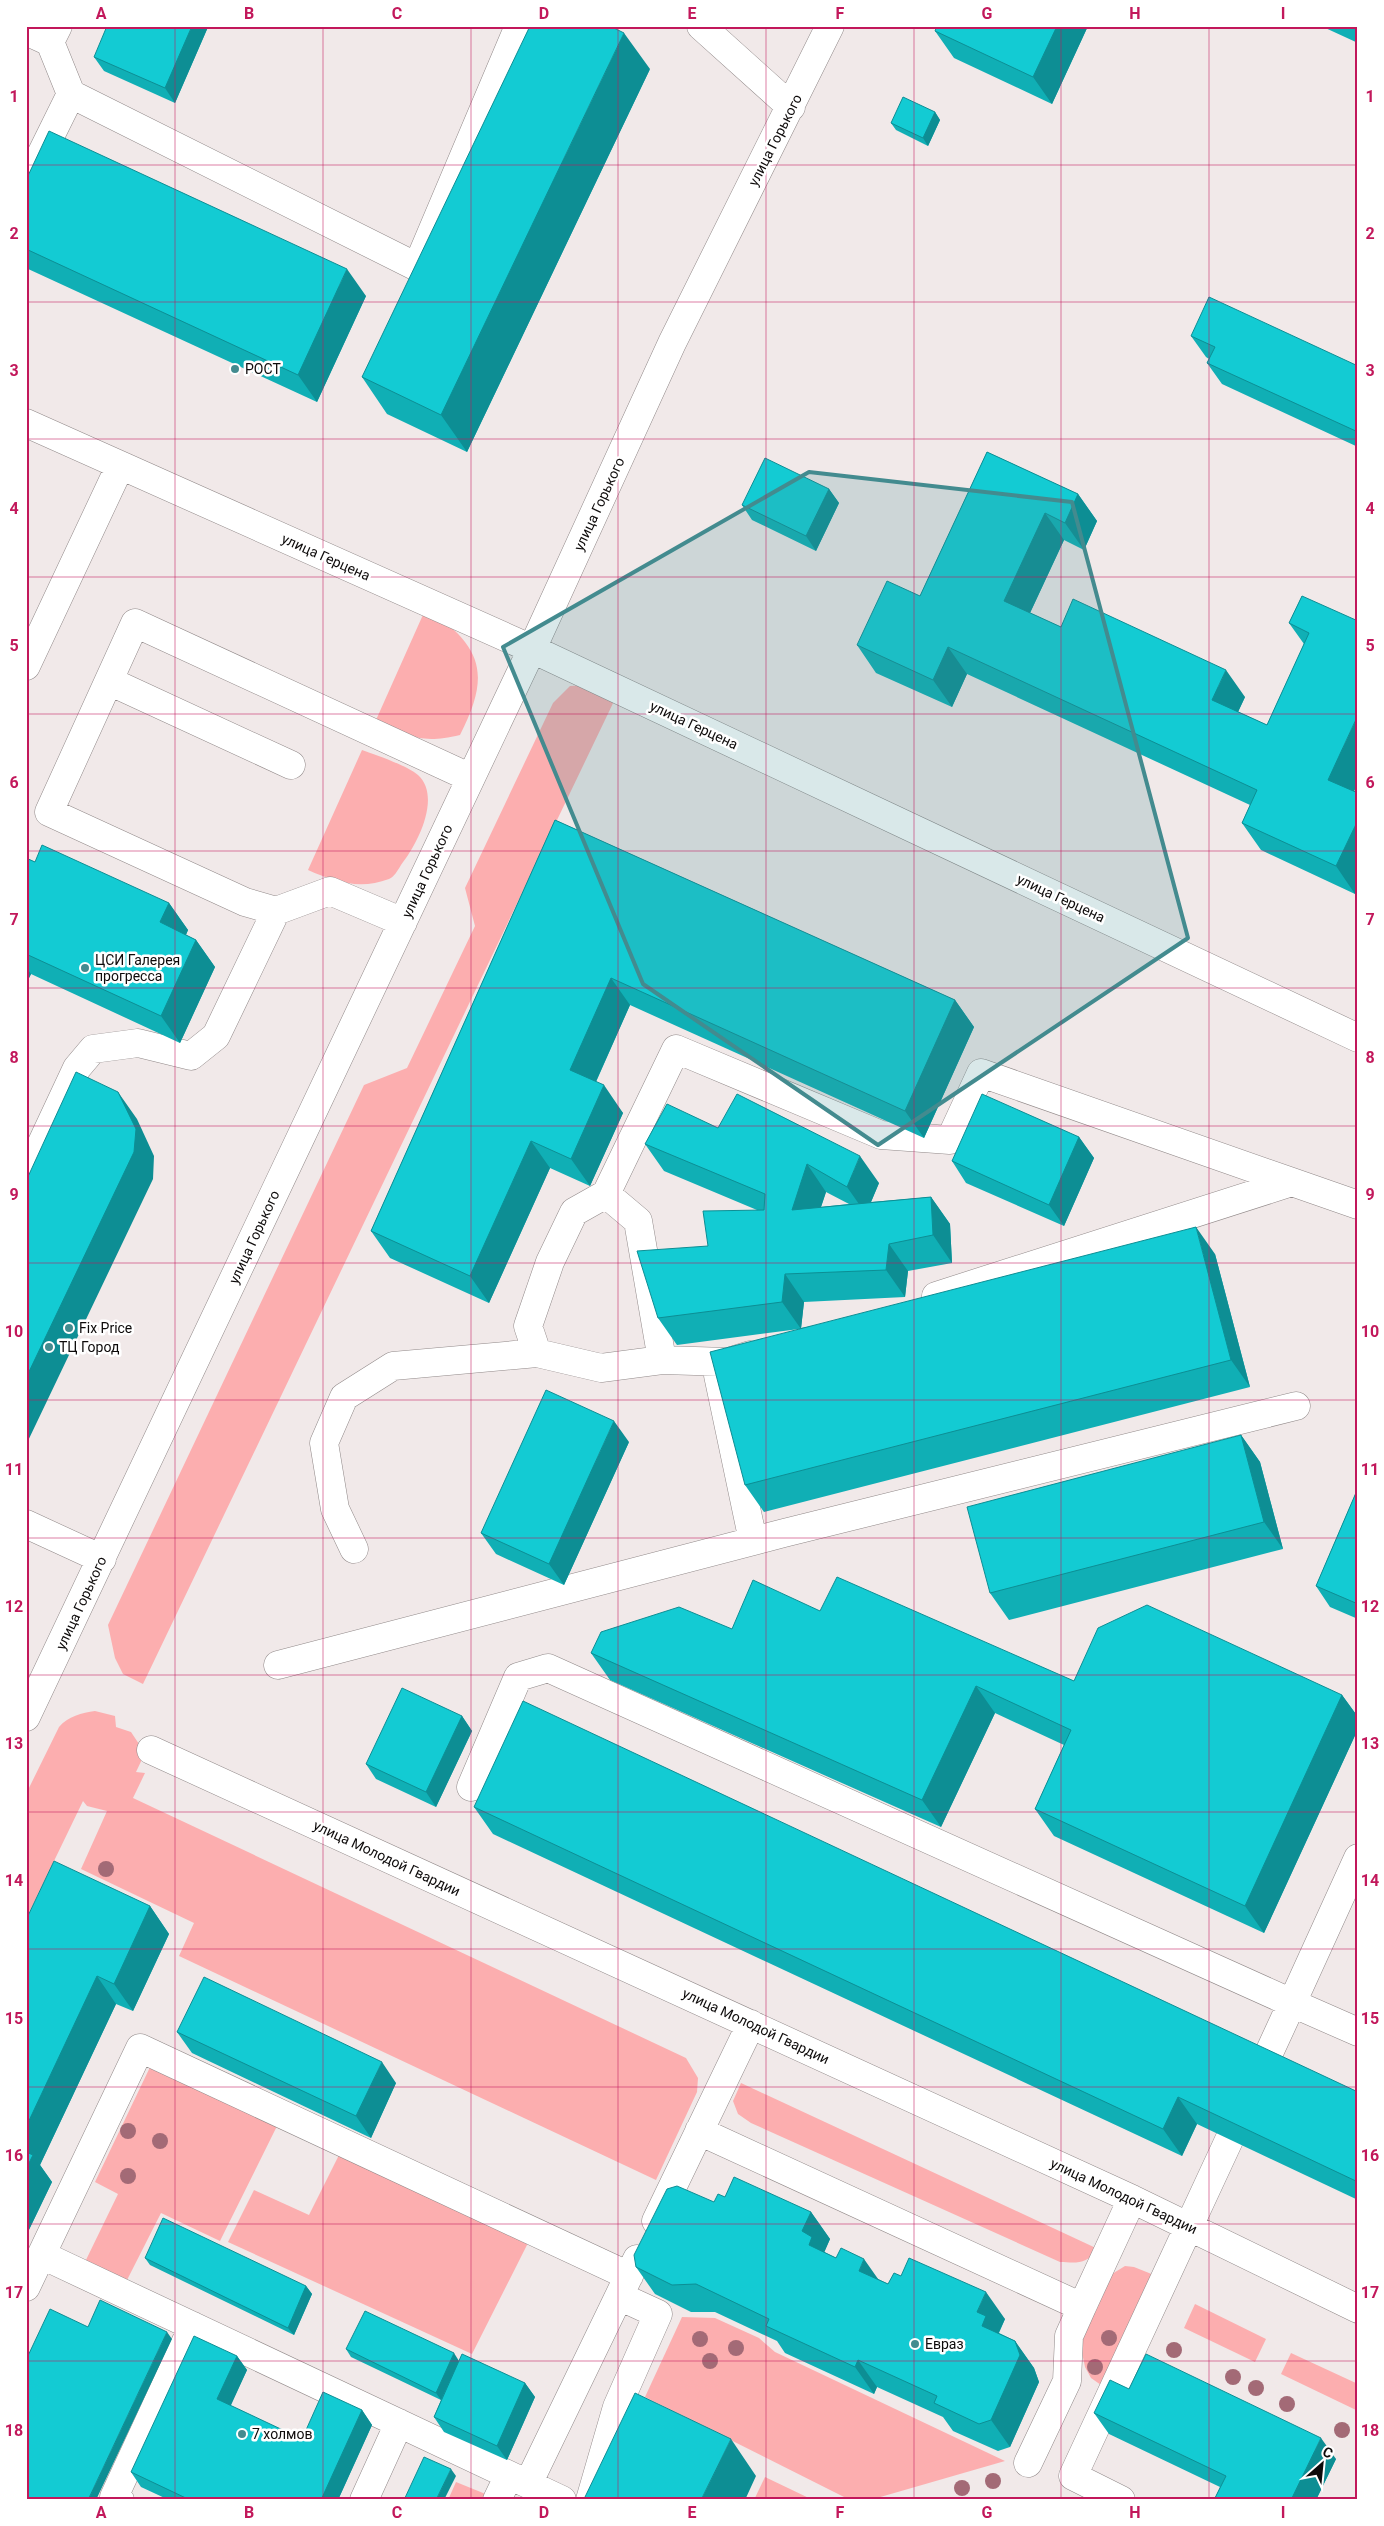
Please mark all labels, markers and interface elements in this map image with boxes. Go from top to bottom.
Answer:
text: A [96,4,107,23]
text: B [244,4,254,23]
text: C [392,4,402,23]
text: D [539,4,549,23]
text: E [688,4,697,23]
text: F [836,4,845,23]
text: G [982,4,993,23]
text: H [1129,4,1141,23]
text: I [1281,4,1285,23]
text: 1 [9,87,19,106]
text: 1 [1365,87,1375,106]
street label: улица Горького [745,91,805,189]
text: 2 [9,224,19,243]
text: 2 [1365,224,1375,243]
text: 3 [9,361,19,380]
place label: РОСТ [245,361,281,377]
text: 3 [1365,361,1375,380]
marker: РОСТ [229,363,241,375]
street label: улица Горького [570,455,628,553]
text: 4 [9,499,19,518]
text: 4 [1365,499,1375,518]
street label: улица Герцена [279,530,373,584]
text: 5 [9,636,19,655]
text: 5 [1365,636,1375,655]
street label: улица Герцена [648,698,740,752]
text: 6 [9,773,19,792]
text: 6 [1365,773,1375,792]
street label: улица Горького [398,822,456,920]
street label: улица Герцена [1015,871,1107,925]
text: 7 [9,910,19,929]
text: 7 [1365,910,1375,929]
place label: ЦСИ Галерея прогресса [95,952,180,984]
marker: ЦСИ Галерея прогресса [79,962,91,974]
text: 8 [9,1048,19,1067]
text: 8 [1365,1048,1375,1067]
text: 9 [9,1185,19,1204]
text: 9 [1365,1185,1375,1204]
street label: улица Горького [225,1188,283,1286]
place label: Fix Price [79,1320,132,1336]
text: 10 [5,1322,23,1341]
marker: Fix Price [63,1322,75,1334]
text: 10 [1361,1322,1379,1341]
place label: ТЦ Город [59,1339,120,1355]
marker: ТЦ Город [43,1341,55,1353]
text: 11 [5,1460,23,1479]
text: 11 [1361,1460,1379,1479]
street label: улица Горького [52,1554,110,1652]
text: 12 [5,1597,23,1616]
text: 12 [1361,1597,1379,1616]
text: 13 [5,1734,23,1753]
text: 13 [1361,1734,1379,1753]
street label: улица Молодой Гвардии [311,1817,463,1899]
text: 14 [5,1871,23,1890]
text: 14 [1361,1871,1379,1890]
street label: улица Молодой Гвардии [680,1985,832,2067]
text: 15 [5,2009,23,2028]
text: 15 [1361,2009,1379,2028]
text: 16 [5,2146,23,2165]
text: 16 [1361,2146,1379,2165]
street label: улица Молодой Гвардии [1048,2155,1200,2237]
text: 17 [5,2283,23,2302]
text: 17 [1361,2283,1379,2302]
place label: Евраз [925,2336,964,2352]
marker: Евраз [909,2338,921,2350]
text: 18 [5,2421,23,2440]
text: 18 [1361,2421,1379,2440]
place label: 7 холмов [252,2426,313,2442]
marker: 7 холмов [236,2428,248,2440]
north arrow [1296,2438,1346,2488]
text: С [1320,2443,1336,2462]
text: A [96,2503,107,2522]
text: B [244,2503,254,2522]
text: C [392,2503,402,2522]
text: D [539,2503,549,2522]
text: E [688,2503,697,2522]
text: F [836,2503,845,2522]
text: G [982,2503,993,2522]
text: H [1129,2503,1141,2522]
text: I [1281,2503,1285,2522]

